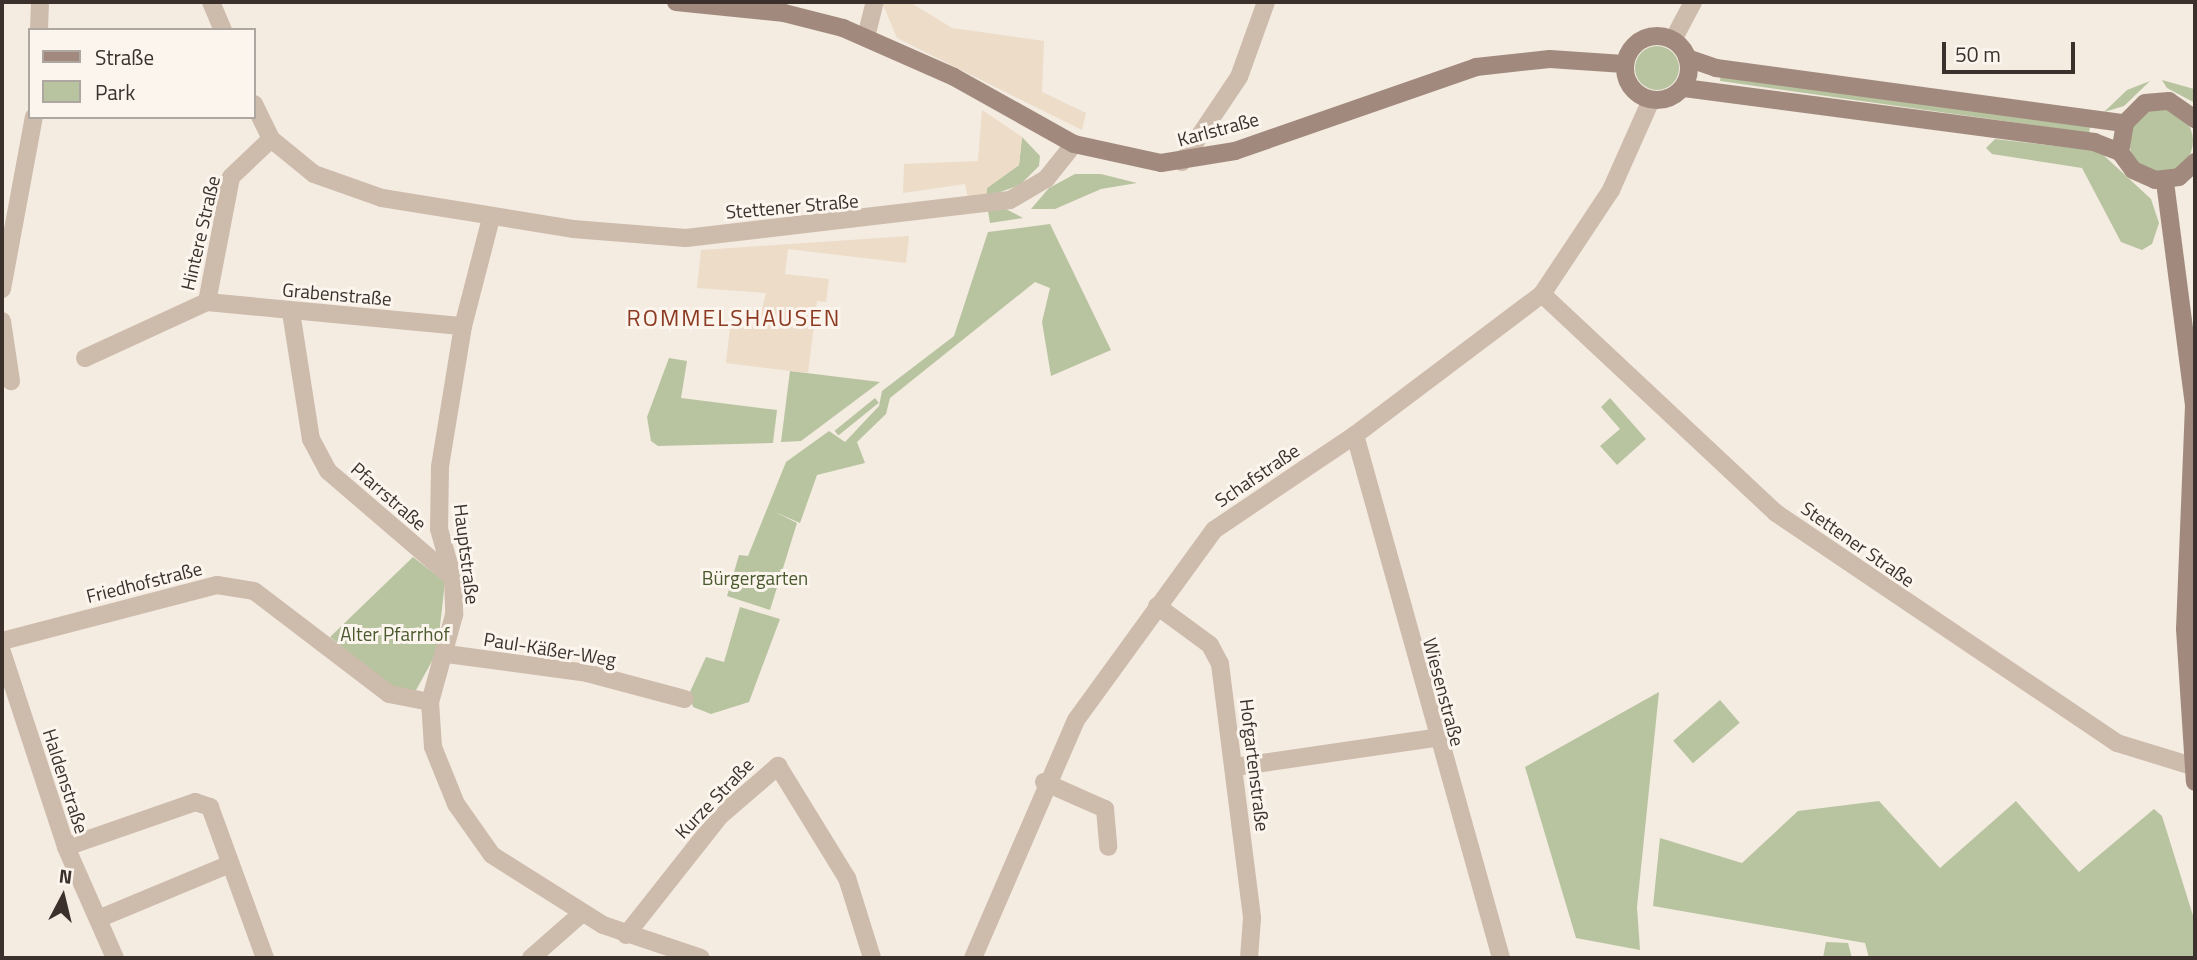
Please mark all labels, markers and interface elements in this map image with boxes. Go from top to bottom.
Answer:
legend [28,28,256,119]
scale bar [1945,28,2078,72]
text: 50 m [1955,38,2001,70]
text: Straße [95,41,154,73]
text: Park [95,76,135,108]
street label: Karlstraße [1175,107,1261,151]
street label: Hintere Straße [176,173,224,293]
street label: Stettener Straße [725,189,859,223]
street label: Grabenstraße [281,278,393,310]
district label: ROMMELSHAUSEN [628,304,840,332]
street label: Schafstraße [1211,439,1303,511]
street label: Pfarrstraße [347,457,431,535]
street label: Stettener Straße [1797,496,1919,592]
street label: Hauptstraße [450,502,484,606]
street label: Friedhofstraße [84,557,204,607]
park label: Bürgergarten [702,567,808,589]
park label: Alter Pfarrhof [340,623,450,645]
street label: Paul-Käßer-Weg [482,627,618,671]
street label: Wiesenstraße [1419,635,1469,749]
street label: Hofgartenstraße [1236,697,1274,833]
street label: Haldenstraße [38,726,94,836]
street label: Kurze Straße [670,753,758,843]
text: N [57,860,74,891]
north arrow [28,862,98,932]

